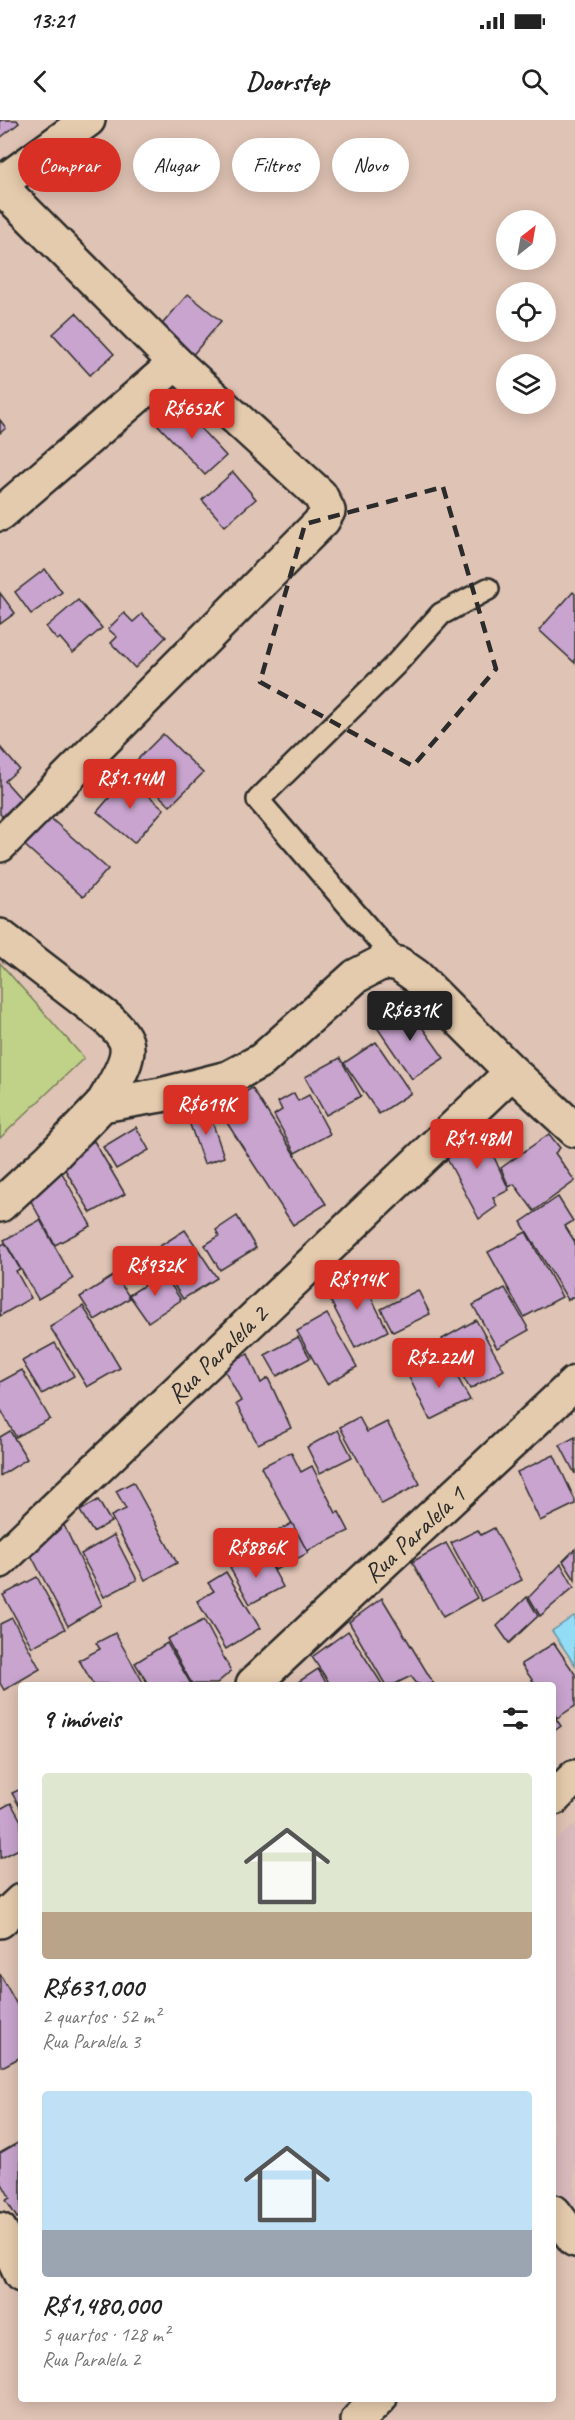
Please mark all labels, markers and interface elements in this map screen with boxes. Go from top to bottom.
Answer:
text: 13:21 [30,7,74,35]
text: Doorstep [246,64,329,98]
icon: back [24,65,57,98]
icon: search [518,65,551,98]
chip: Comprar [18,138,121,192]
chip: Alugar [133,138,220,192]
chip: Filtros [232,138,320,192]
chip: Novo [332,138,409,192]
north arrow [496,210,556,270]
map controls [496,210,556,414]
button: locate [496,282,556,342]
button: layers [496,354,556,414]
pin: R$652K [143,389,241,440]
text: R$652K [163,396,221,421]
pin: R$1.14M [75,759,185,810]
text: R$1.14M [97,766,163,791]
pin: R$631K [361,991,459,1042]
text: R$631K [381,998,439,1023]
pin: R$619K [157,1085,255,1136]
text: R$619K [177,1092,235,1117]
pin: R$1.48M [422,1119,532,1170]
text: R$1.48M [444,1126,510,1151]
pin: R$932K [106,1246,204,1297]
text: R$932K [127,1253,183,1278]
pin: R$914K [308,1260,406,1311]
text: R$914K [329,1267,385,1292]
street label: Rua Paralela 2 [160,1297,276,1411]
pin: R$2.22M [384,1338,494,1389]
text: R$2.22M [406,1345,472,1370]
street label: Rua Paralela 1 [356,1478,473,1590]
pin: R$886K [207,1528,305,1579]
text: R$886K [227,1535,285,1560]
text: 9 imóveis [42,1702,120,1735]
icon: filters [499,1702,532,1735]
icon: home [233,1812,341,1920]
text: R$631,000 [42,1971,144,2004]
text: 2 quartos · 52 m² [42,2004,160,2029]
text: Rua Paralela 3 [42,2029,140,2054]
icon: home [233,2130,341,2238]
text: R$1,480,000 [42,2289,160,2322]
text: 5 quartos · 128 m² [42,2322,169,2347]
text: Rua Paralela 2 [42,2347,140,2372]

